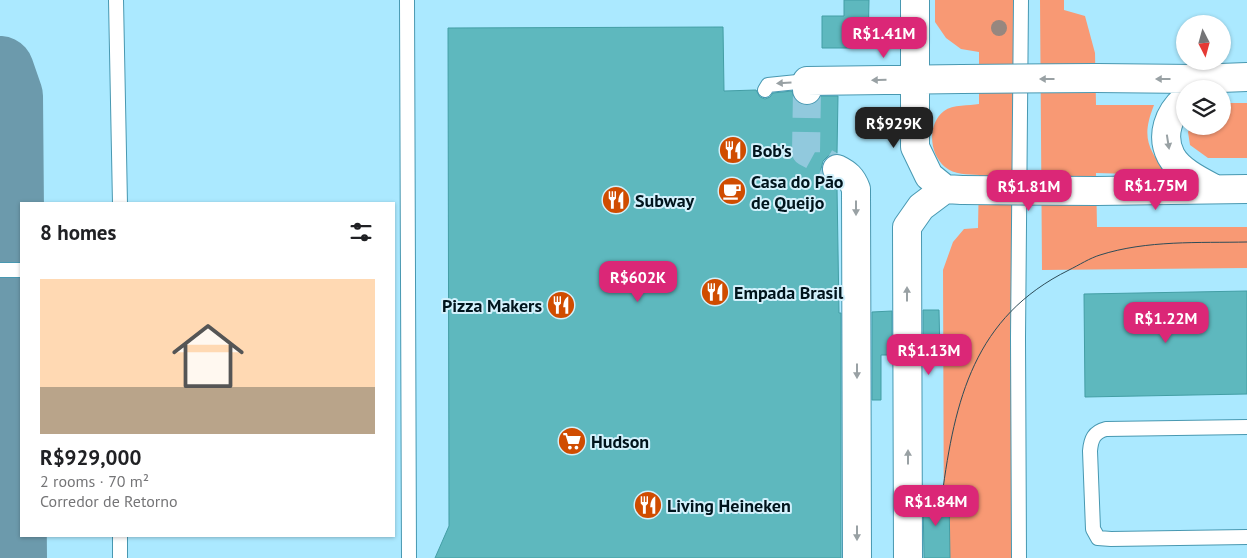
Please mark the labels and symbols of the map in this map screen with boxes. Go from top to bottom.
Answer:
north arrow [1176,15,1231,70]
pin: R$1.41M [838,17,930,59]
one-way arrow [1039,75,1055,83]
one-way arrow [1154,75,1170,83]
one-way arrow [870,76,886,84]
one-way arrow [776,79,792,87]
pin: R$929K [853,106,935,149]
one-way arrow [1164,134,1172,150]
restaurant icon: Bob's [718,135,748,165]
place label: Bob's [752,139,792,162]
pin: R$1.75M [1110,168,1202,211]
place label: Casa do Pão de Queijo [751,170,844,214]
pin: R$1.81M [983,170,1075,212]
cafe icon: Casa do Pão de Queijo [717,176,747,206]
restaurant icon: Subway [601,185,631,215]
place label: Subway [635,189,695,212]
one-way arrow [852,201,860,217]
pin: R$602K [597,260,679,303]
restaurant icon: Empada Brasil [700,277,730,307]
place label: Empada Brasil [734,281,844,304]
one-way arrow [903,286,911,302]
restaurant icon: Pizza Makers [546,290,576,320]
place label: Pizza Makers [442,294,542,317]
pin: R$1.22M [1120,302,1212,344]
pin: R$1.13M [883,334,975,376]
one-way arrow [853,363,861,379]
supermarket icon: Hudson [557,426,587,456]
place label: Hudson [591,430,649,453]
one-way arrow [904,449,912,465]
pin: R$1.84M [890,484,982,527]
restaurant icon: Living Heineken [633,490,663,520]
place label: Living Heineken [667,494,791,517]
one-way arrow [853,526,861,542]

